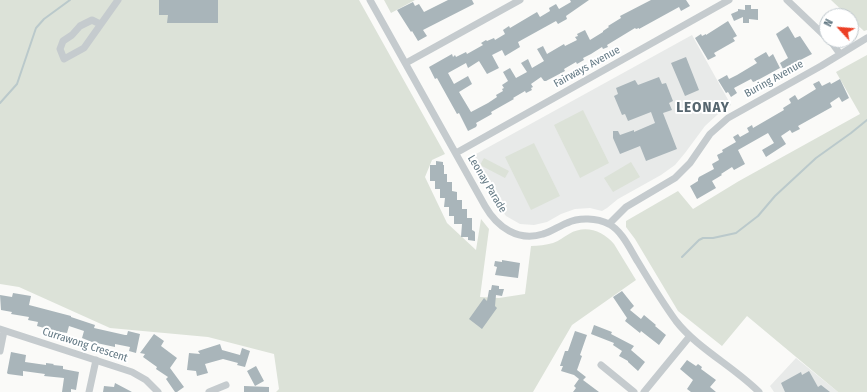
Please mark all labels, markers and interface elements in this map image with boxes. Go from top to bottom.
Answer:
north arrow [819,8,859,48]
text: N [821,17,836,29]
street label: Fairways Avenue [552,43,622,91]
street label: Buring Avenue [742,57,806,101]
district label: LEONAY [676,99,730,117]
street label: Leonay Parade [465,153,509,215]
street label: Currawong Crescent [41,325,129,365]

